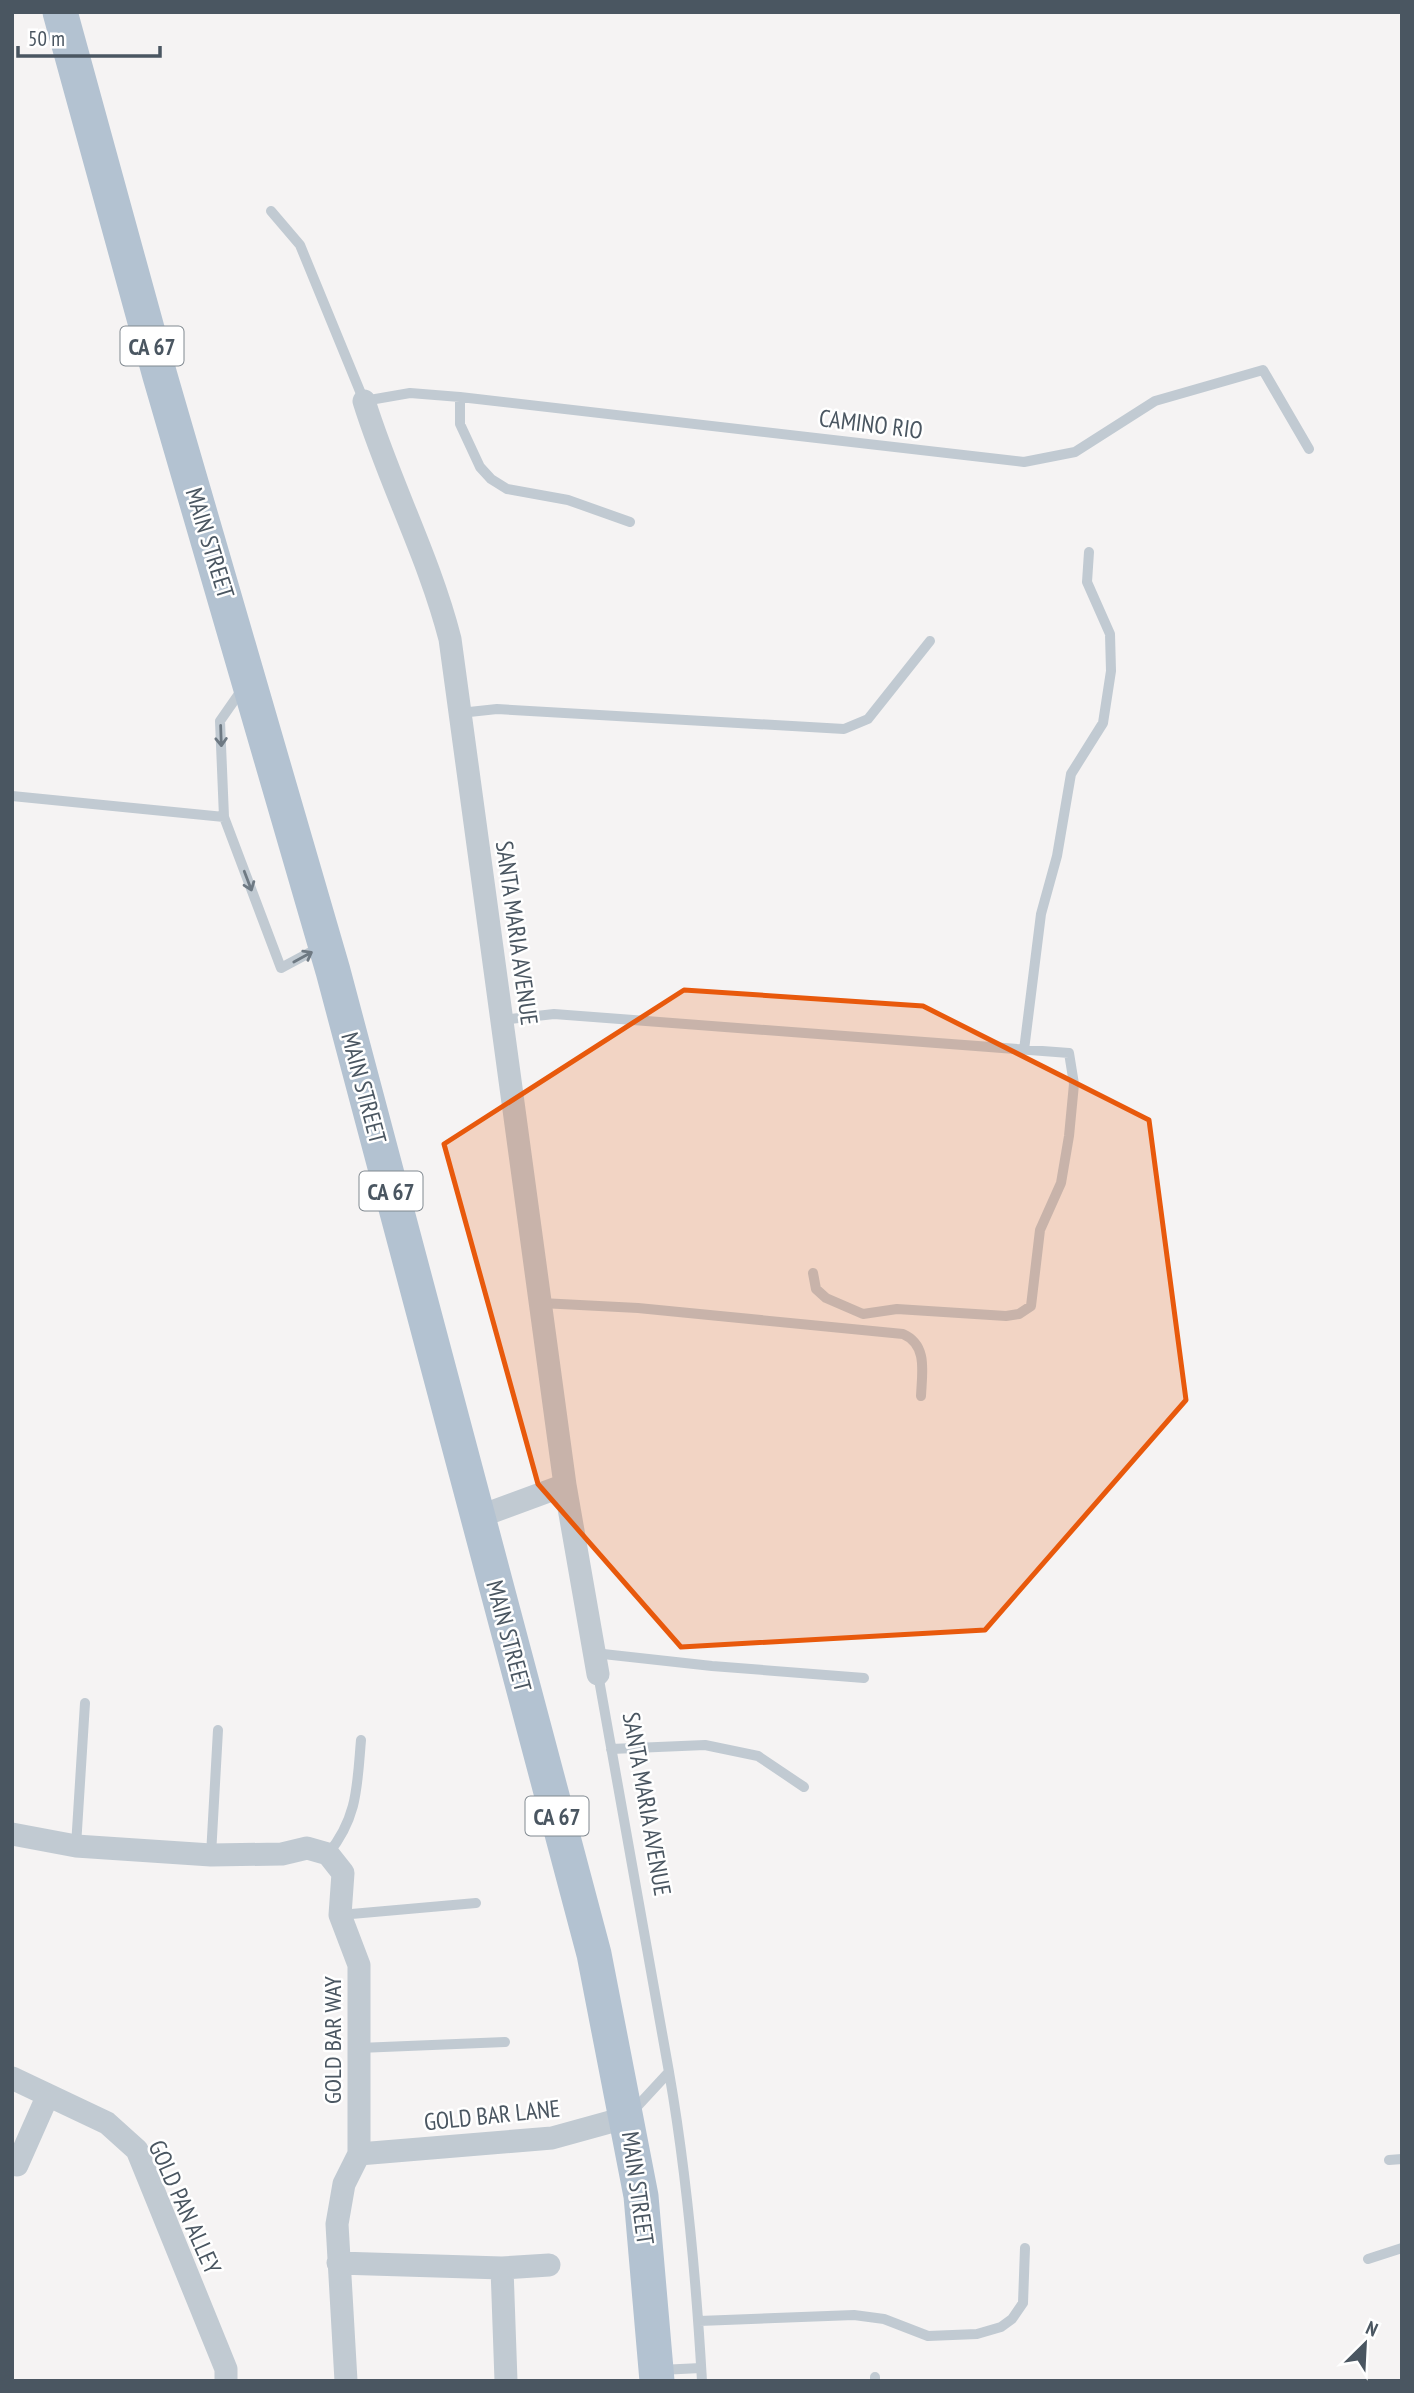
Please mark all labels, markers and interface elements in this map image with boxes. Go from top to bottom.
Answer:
scale bar [18,14,159,58]
text: 50 m [28,25,65,52]
road number: CA 67 [120,326,184,366]
street label: CAMINO RIO [817,402,925,446]
street label: MAIN STREET [179,484,242,602]
one-way arrow [214,725,228,748]
street label: SANTA MARIA AVENUE [489,839,545,1027]
one-way arrow [243,870,255,892]
one-way arrow [292,950,312,964]
street label: MAIN STREET [334,1029,394,1147]
road number: CA 67 [360,1172,422,1210]
street label: MAIN STREET [479,1577,539,1695]
street label: SANTA MARIA AVENUE [616,1710,678,1898]
road number: CA 67 [526,1797,588,1836]
street label: GOLD BAR WAY [317,1976,348,2104]
street label: GOLD BAR LANE [422,2092,562,2138]
street label: MAIN STREET [615,2129,661,2247]
street label: GOLD PAN ALLEY [142,2135,228,2279]
north arrow [1330,2309,1400,2379]
text: N [1362,2315,1381,2342]

